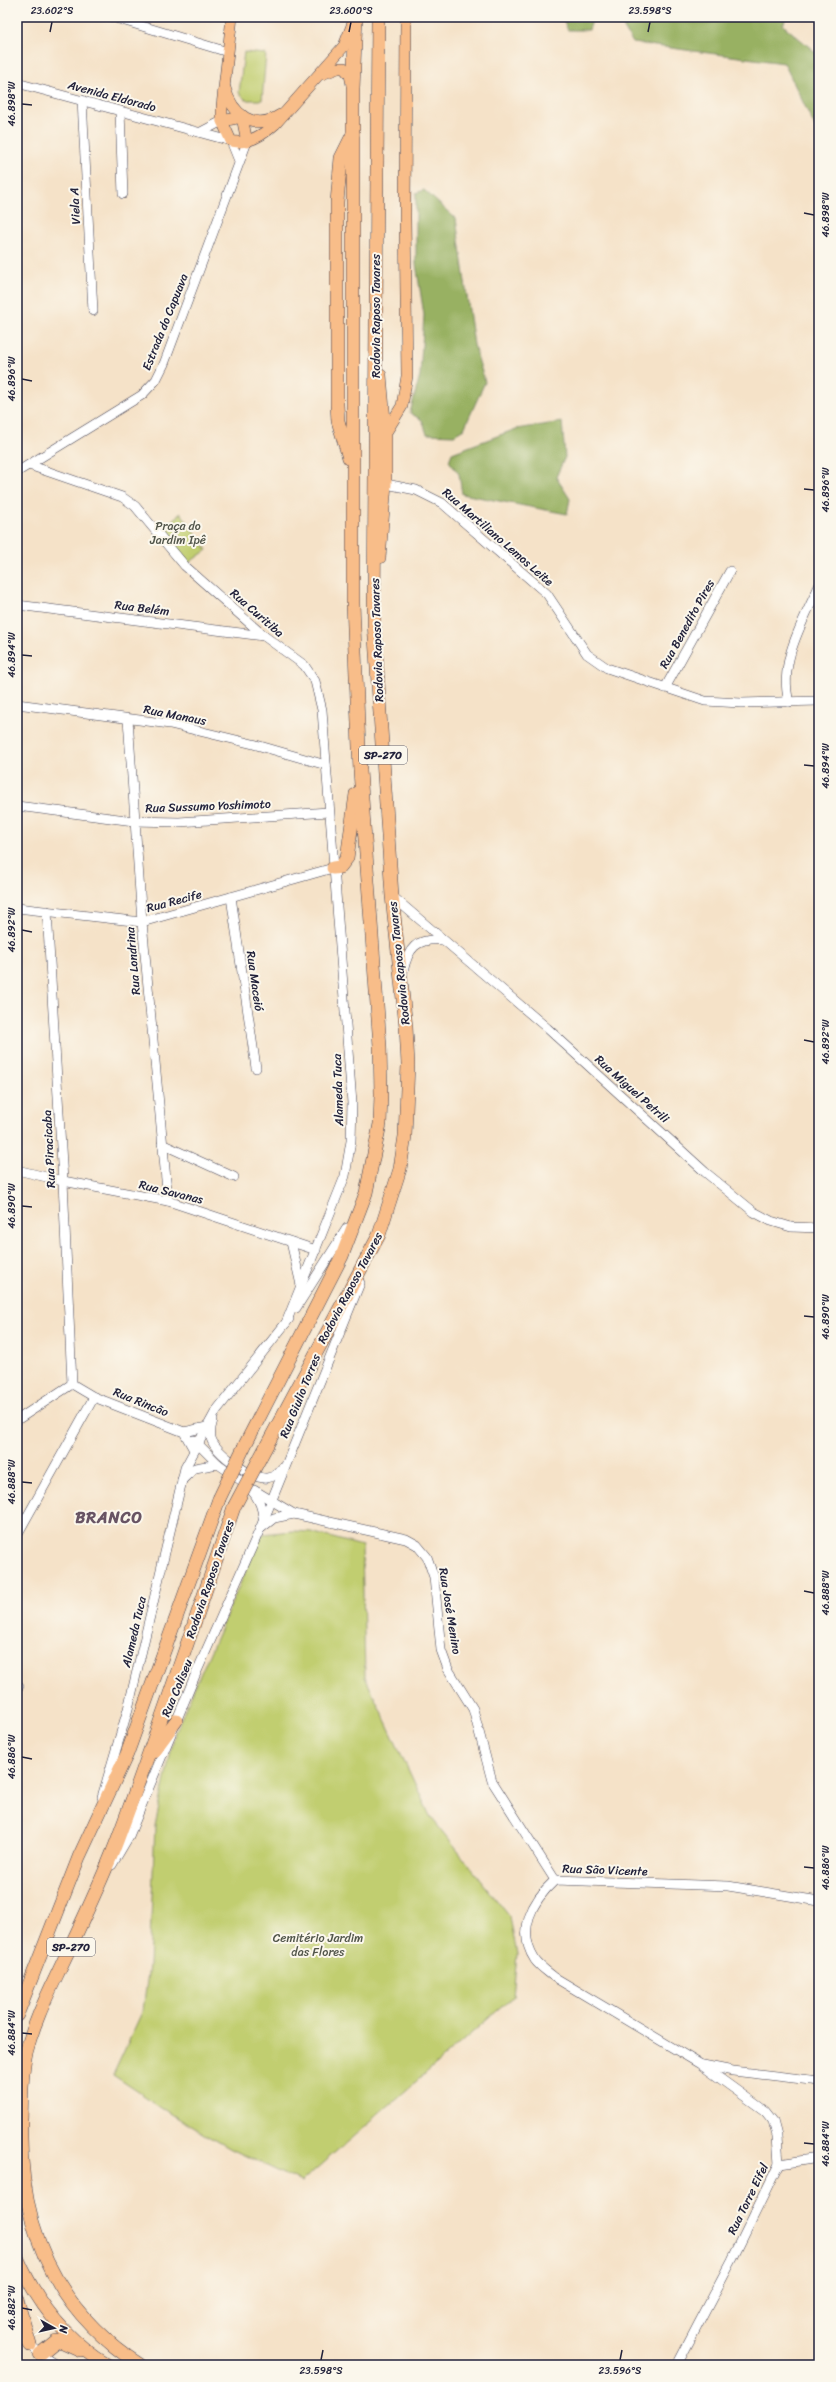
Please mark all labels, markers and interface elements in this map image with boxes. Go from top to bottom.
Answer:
text: 23.602°S [31,2,74,20]
text: 23.600°S [329,2,373,20]
text: 23.598°S [628,2,672,20]
street label: Avenida Eldorado [64,73,159,118]
text: 46.898°W [3,81,21,127]
street label: Viela A [63,187,87,225]
text: 46.898°W [817,192,835,238]
street label: Rodovia Raposo Tavares [365,254,387,378]
street label: Estrada do Capuava [135,270,195,374]
text: 46.896°W [3,356,21,401]
text: 46.896°W [817,467,835,512]
street label: Rua Martiliano Lemos Leite [437,482,559,592]
park label: Praça do Jardim Ipê [149,515,206,551]
street label: Rua Benedito Pires [653,575,721,673]
street label: Rodovia Raposo Tavares [364,577,390,702]
street label: Rua Curitiba [225,583,289,643]
street label: Rua Belém [113,594,171,622]
text: 46.894°W [3,632,21,678]
street label: Rua Manaus [142,698,209,732]
text: 46.894°W [817,743,835,789]
road number: SP-270 [359,746,407,764]
street label: Rua Sussumo Yoshimoto [145,793,271,819]
street label: Rua Recife [144,883,204,919]
street label: Rodovia Raposo Tavares [382,900,416,1026]
text: 46.892°W [3,907,21,952]
street label: Rua Londrina [119,925,147,996]
street label: Rua Maceió [240,949,270,1013]
text: 46.892°W [817,1019,835,1064]
street label: Rua Miguel Petrili [590,1049,675,1129]
street label: Alameda Tuca [326,1053,350,1127]
street label: Rua Piracicaba [36,1109,62,1189]
street label: Rua Savanas [137,1173,205,1211]
text: 46.890°W [3,1183,21,1229]
street label: Rodovia Raposo Tavares [311,1228,389,1348]
text: 46.890°W [817,1294,835,1340]
street label: Rua Giulio Torres [273,1350,327,1441]
street label: Rua Rincão [110,1381,172,1423]
text: 46.888°W [3,1459,21,1505]
district label: BRANCO [75,1503,143,1532]
street label: Rodovia Raposo Tavares [179,1516,241,1641]
street label: Rua José Menino [432,1566,468,1656]
text: 46.888°W [817,1570,835,1616]
street label: Alameda Tuca [115,1593,153,1671]
street label: Rua Coliseu [155,1655,199,1720]
text: 46.886°W [3,1734,21,1779]
text: 46.886°W [817,1845,835,1890]
street label: Rua São Vicente [562,1858,648,1882]
park label: Cemitério Jardim das Flores [273,1927,363,1963]
road number: SP-270 [47,1938,95,1956]
text: 46.884°W [3,2010,21,2056]
text: 46.884°W [817,2121,835,2167]
street label: Rua Torre Eifel [721,2159,775,2239]
text: 46.882°W [3,2285,21,2330]
north arrow [34,2308,74,2348]
text: N [53,2323,73,2335]
text: 23.598°S [299,2362,343,2380]
text: 23.596°S [599,2362,642,2380]

